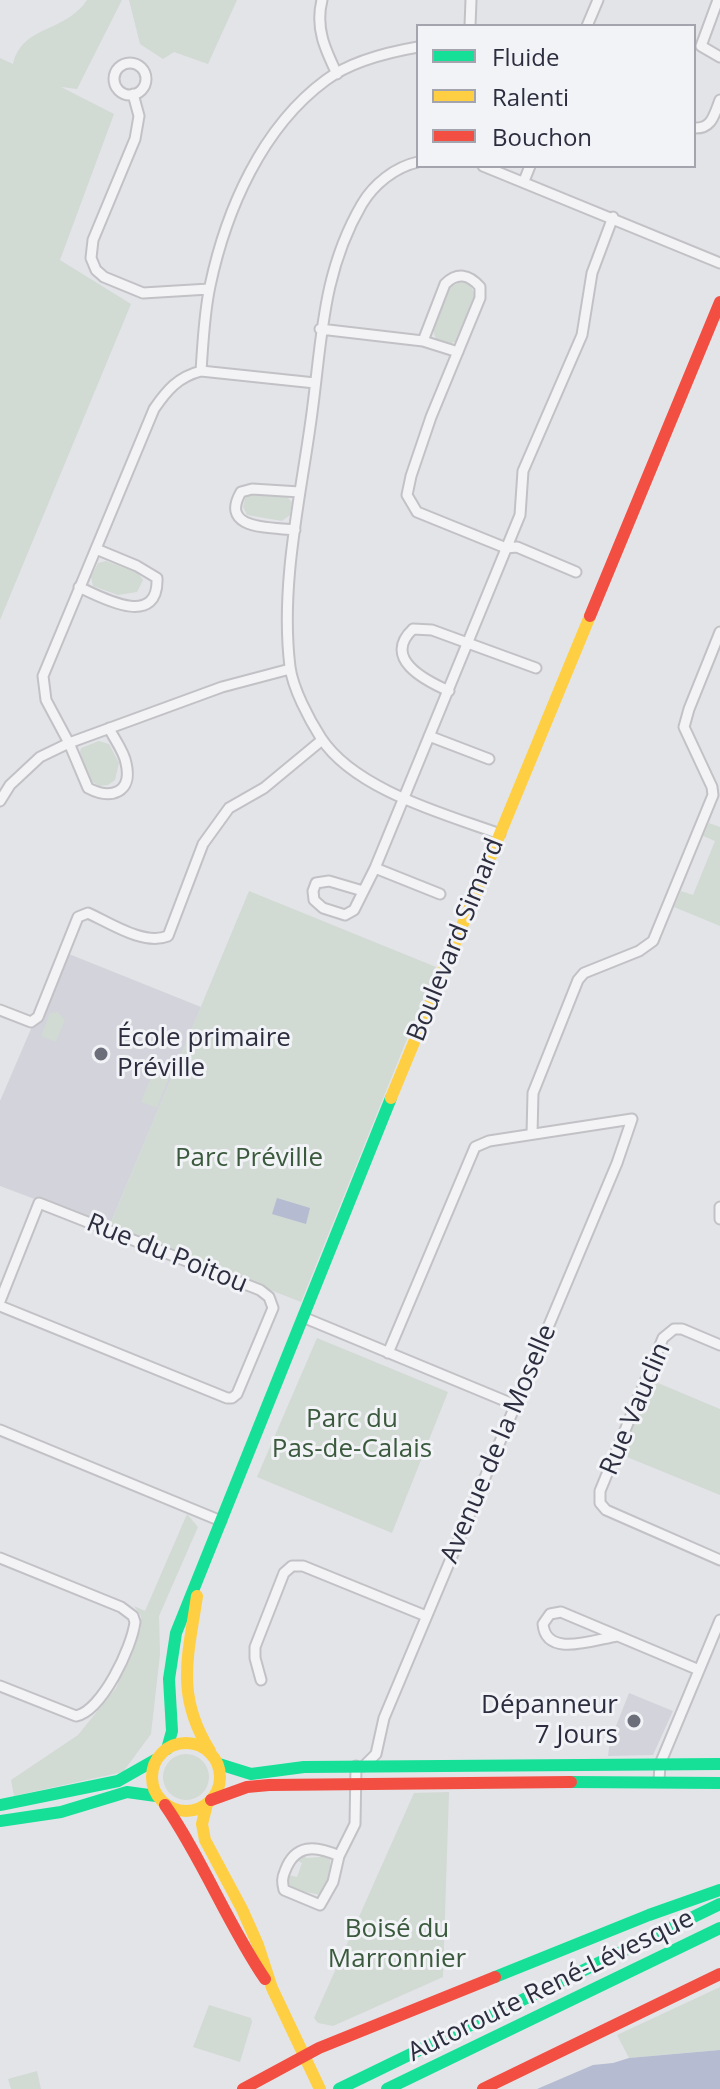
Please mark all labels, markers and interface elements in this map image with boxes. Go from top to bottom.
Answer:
legend [416,24,696,168]
text: Fluide [492,40,559,73]
text: Ralenti [492,80,569,113]
text: Bouchon [492,120,592,153]
street label: Boulevard Simard [401,834,511,1046]
place label: École primaire Préville [117,1023,291,1084]
marker: École primaire Préville [92,1045,110,1063]
park label: Parc Préville [175,1143,323,1175]
street label: Rue du Poitou [82,1208,252,1300]
street label: Avenue de la Moselle [435,1320,563,1568]
street label: Rue Vauclin [594,1338,678,1480]
park label: Parc du Pas-de-Calais [272,1404,432,1466]
place label: Dépanneur 7 Jours [481,1690,618,1752]
marker: Dépanneur 7 Jours [625,1712,643,1730]
street label: Autoroute René-Lévesque [403,1903,699,2069]
park label: Boisé du Marronnier [328,1914,466,1976]

